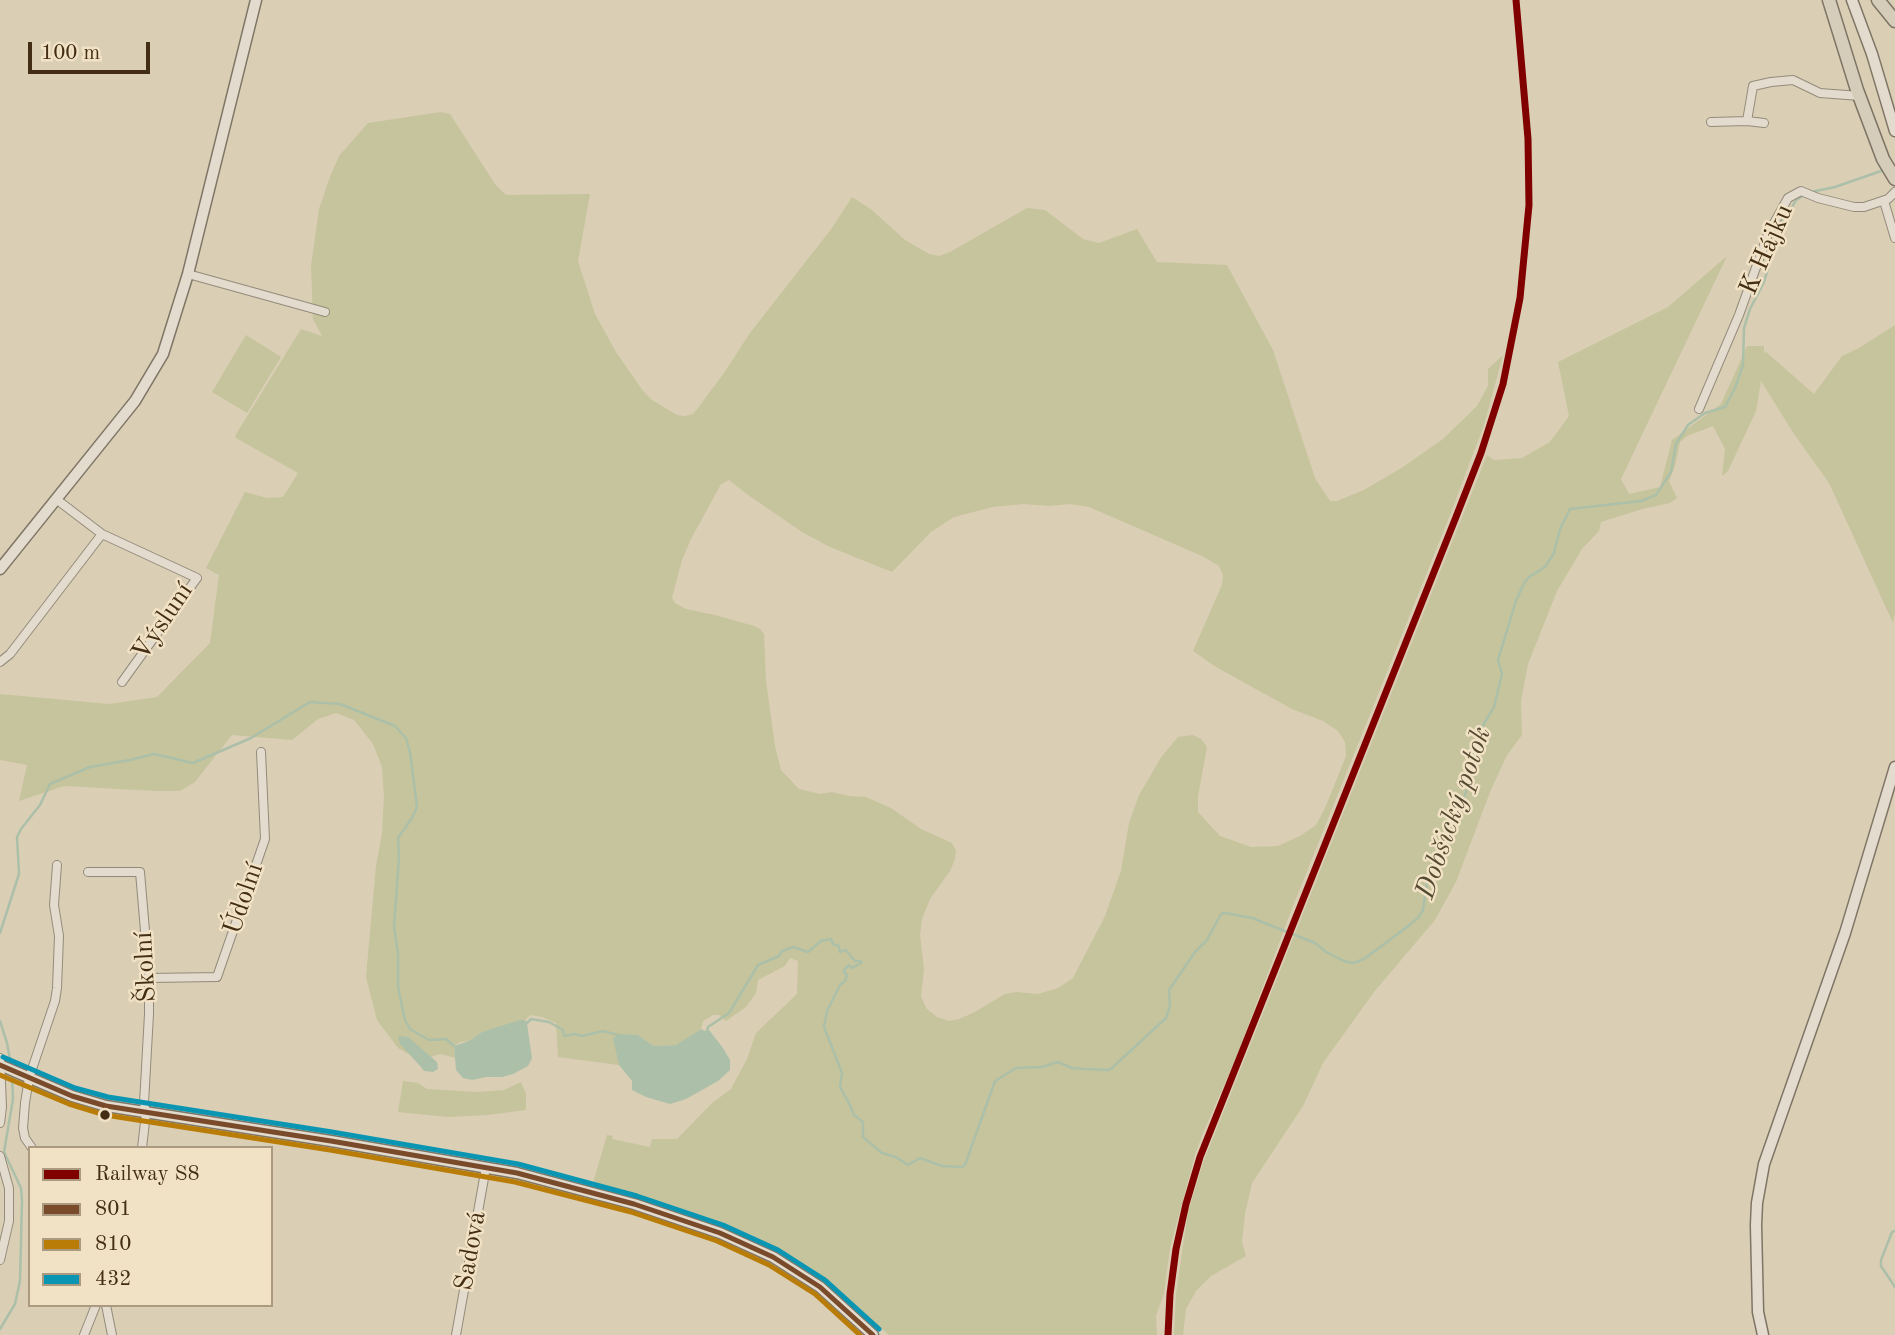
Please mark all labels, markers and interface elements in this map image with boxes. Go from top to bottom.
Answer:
scale bar [32,28,154,72]
text: 100 m [41,43,100,64]
street label: K Hájku [1733,200,1801,300]
street label: Výsluní [126,577,200,667]
water label: Dobšický potok [1409,722,1499,904]
street label: Údolní [217,859,271,939]
street label: Školní [129,931,163,1003]
unlabelled marker [98,1108,112,1122]
legend [28,1146,273,1307]
text: Railway S8 [95,1164,200,1185]
text: 801 [95,1199,132,1220]
street label: Sadová [449,1209,493,1293]
text: 810 [95,1234,132,1255]
text: 432 [95,1269,132,1290]

